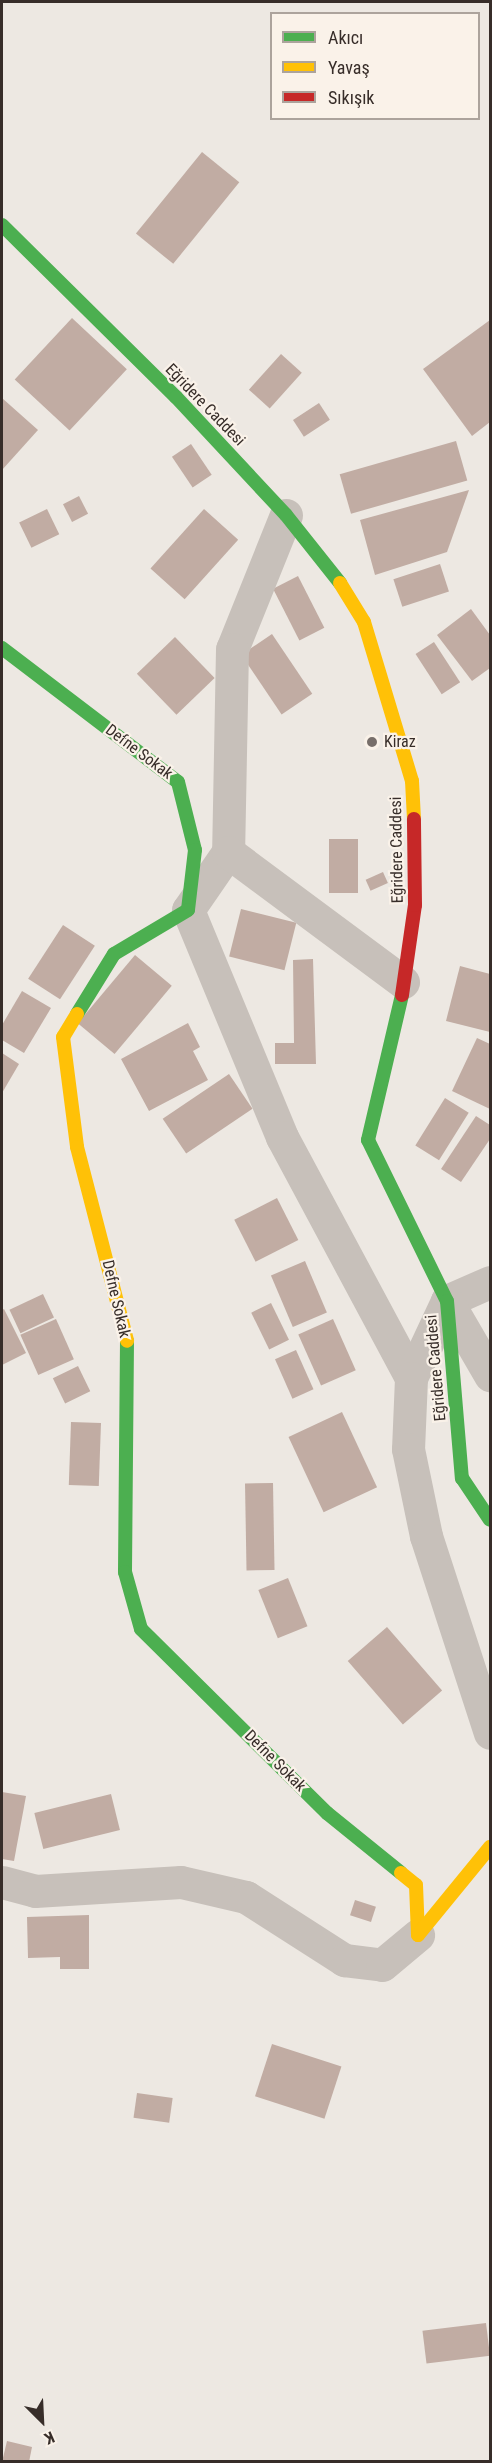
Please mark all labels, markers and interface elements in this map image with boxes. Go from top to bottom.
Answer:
legend [270,12,480,120]
text: Akıcı [328,27,363,48]
text: Yavaş [328,57,370,78]
text: Sıkışık [328,87,374,108]
street label: Eğridere Caddesi [161,360,249,450]
street label: Defne Sokak [102,721,176,783]
place label: Kiraz [384,732,416,752]
marker: Kiraz [365,735,379,749]
street label: Eğridere Caddesi [386,797,408,903]
street label: Defne Sokak [98,1258,134,1340]
street label: Eğridere Caddesi [422,1314,450,1422]
street label: Defne Sokak [240,1726,310,1796]
north arrow [12,2391,72,2451]
text: K [42,2427,57,2448]

